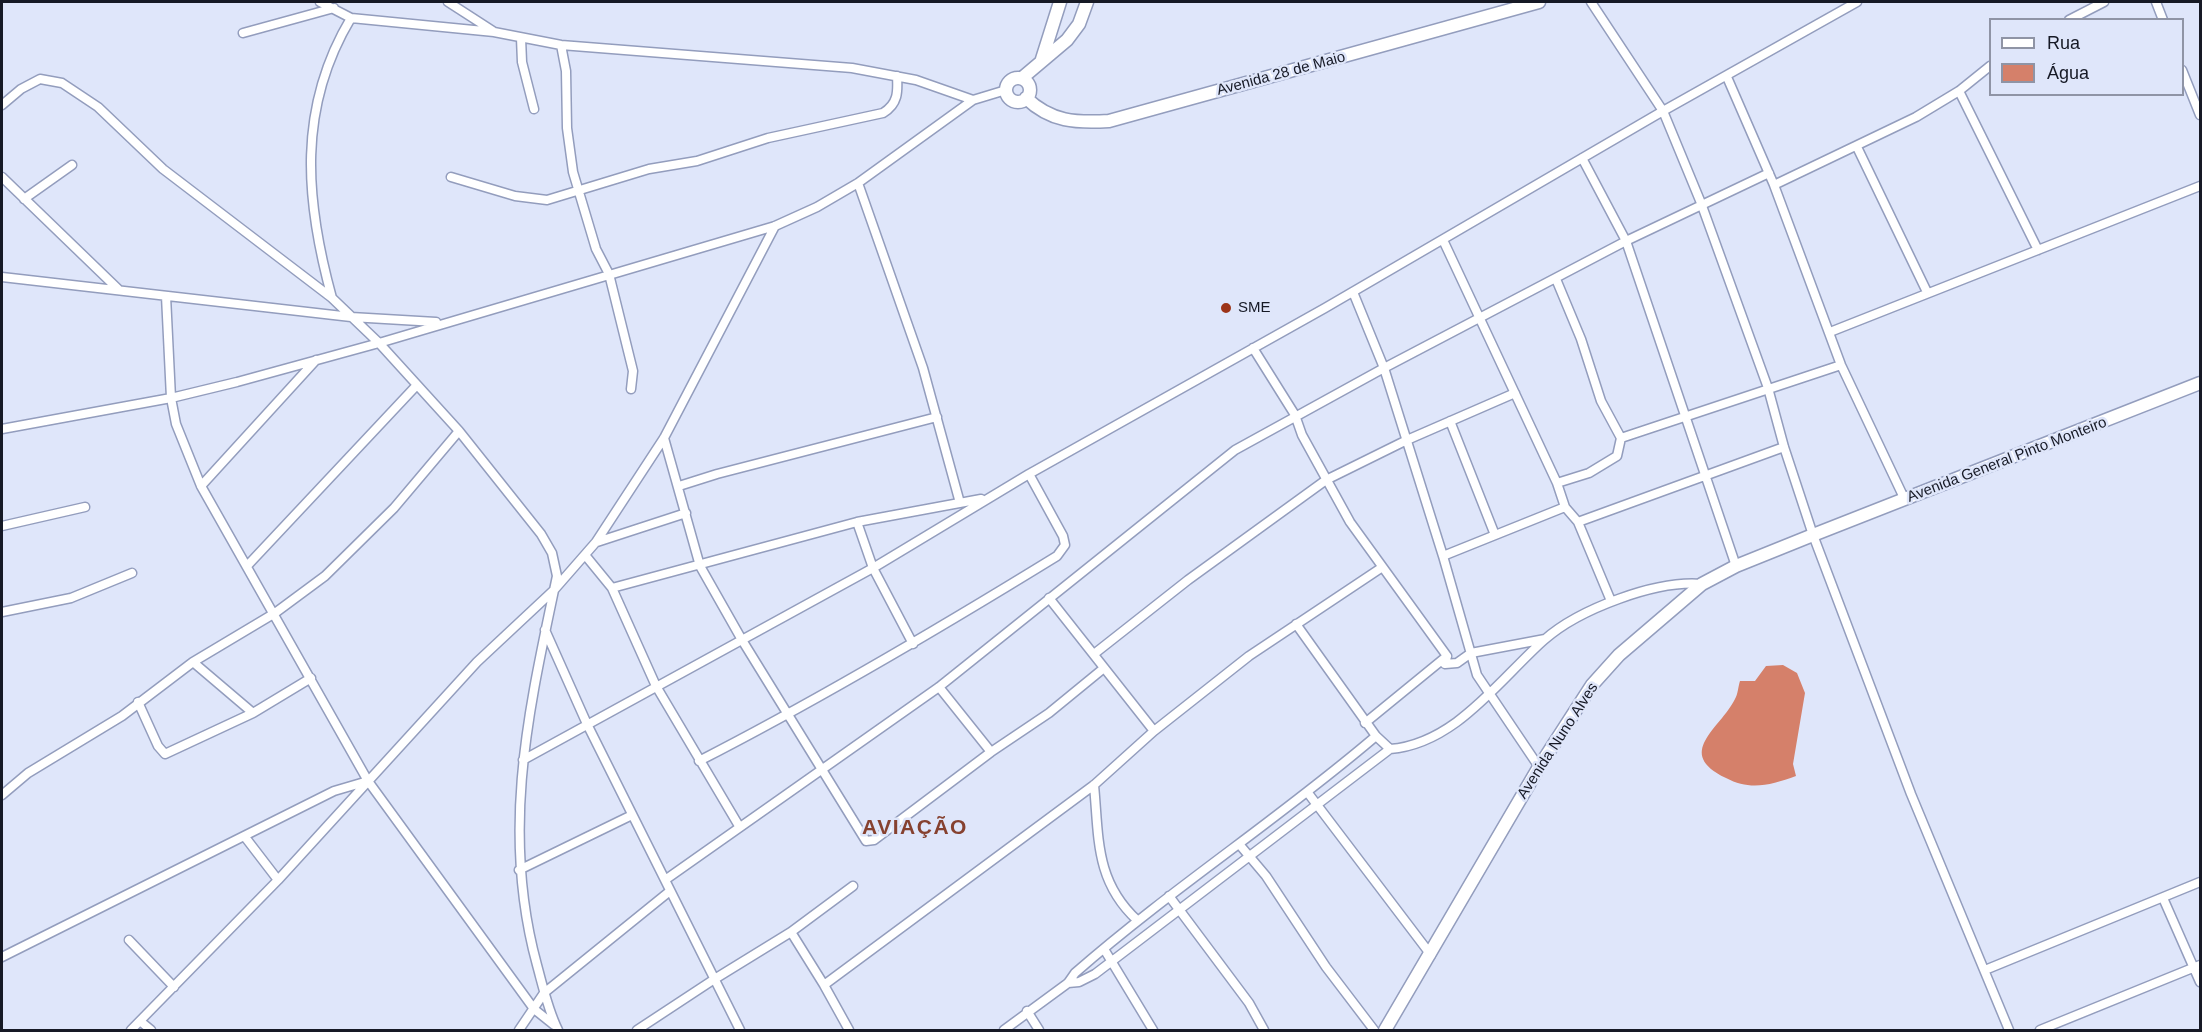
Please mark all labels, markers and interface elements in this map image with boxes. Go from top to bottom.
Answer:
legend [1989,18,2184,96]
text: Rua [2047,33,2080,53]
street label: Avenida 28 de Maio [1215,48,1347,100]
text: Água [2047,63,2089,83]
place label: SME [1238,299,1271,317]
marker: SME [1219,301,1233,315]
street label: Avenida General Pinto Monteiro [1905,414,2109,506]
street label: Avenida Nuno Alves [1514,680,1602,802]
district label: AVIAÇÃO [862,815,968,841]

